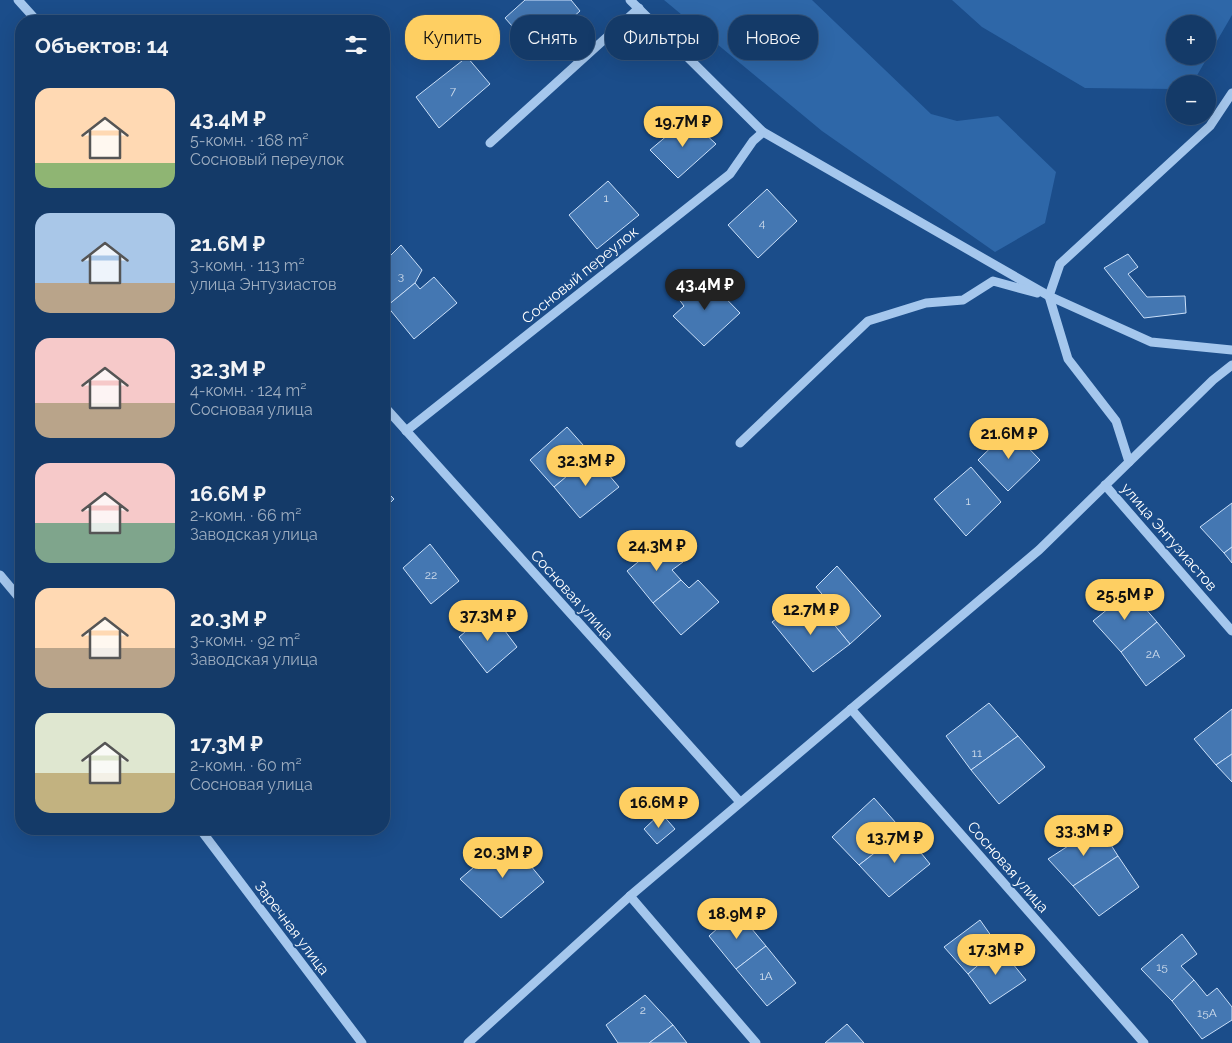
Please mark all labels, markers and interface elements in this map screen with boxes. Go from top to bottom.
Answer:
chip: Купить [405,15,500,60]
chip: Снять [510,15,595,60]
chip: Фильтры [605,15,718,60]
chip: Новое [728,15,818,60]
map controls [1166,15,1216,125]
button: + [1166,15,1216,65]
icon: filters [342,31,370,59]
text: Объектов: 14 [35,33,169,58]
button: − [1166,75,1216,125]
house number: 7 [450,84,457,98]
text: 43.4M ₽ [190,106,266,131]
pin: 19.7M ₽ [637,106,729,148]
icon: home [75,108,135,168]
text: 19.7M ₽ [655,112,711,131]
text: 5-комн. · 168 m² [190,131,309,150]
text: Сосновый переулок [190,150,344,169]
house number: 1 [603,191,609,205]
house number: 4 [759,216,766,230]
street label: Сосновый переулок [518,222,642,327]
text: 21.6M ₽ [190,231,265,256]
icon: home [75,233,135,293]
text: 3-комн. · 113 m² [190,256,305,275]
pin: 43.4M ₽ [659,268,751,311]
house number: 3 [398,269,404,283]
text: улица Энтузиастов [190,275,336,294]
text: 43.4M ₽ [676,275,734,294]
text: 32.3M ₽ [190,356,265,381]
icon: home [75,358,135,418]
text: 4-комн. · 124 m² [190,381,307,400]
text: Сосновая улица [190,400,313,419]
pin: 21.6M ₽ [963,418,1055,460]
text: 21.6M ₽ [980,424,1038,443]
pin: 32.3M ₽ [540,444,632,487]
text: 32.3M ₽ [557,451,615,470]
street label: улица Энтузиастов [1117,479,1221,595]
text: 16.6M ₽ [190,481,266,506]
icon: home [75,483,135,543]
house number: 1 [965,494,971,508]
text: 2-комн. · 66 m² [190,506,302,525]
text: Заводская улица [190,525,318,544]
pin: 24.3M ₽ [611,530,703,572]
text: 24.3M ₽ [628,536,686,555]
street label: Сосновая улица [527,546,617,644]
house number: 22 [425,568,437,582]
pin: 25.5M ₽ [1079,578,1171,621]
text: 25.5M ₽ [1096,585,1154,604]
pin: 12.7M ₽ [765,594,857,636]
pin: 37.3M ₽ [442,600,534,642]
text: 12.7M ₽ [783,600,839,619]
text: 20.3M ₽ [190,606,267,631]
text: 37.3M ₽ [460,606,516,625]
icon: home [75,608,135,668]
text: 3-комн. · 92 m² [190,631,300,650]
house number: 2А [1146,647,1160,661]
text: Заводская улица [190,650,318,669]
text: 17.3M ₽ [190,731,263,756]
icon: home [75,733,135,793]
house number: 11 [972,746,982,760]
text: 2-комн. · 60 m² [190,756,302,775]
text: Сосновая улица [190,775,313,794]
pin: 16.6M ₽ [613,786,705,829]
text: 16.6M ₽ [630,793,688,812]
pin: 33.3M ₽ [1038,814,1130,857]
street label: Сосновая улица [963,818,1053,916]
text: 33.3M ₽ [1055,821,1113,840]
pin: 13.7M ₽ [849,822,941,864]
text: 13.7M ₽ [867,828,923,847]
pin: 20.3M ₽ [457,836,549,879]
text: 20.3M ₽ [474,843,532,862]
street label: Заречная улица [251,878,333,978]
pin: 18.9M ₽ [691,898,783,940]
text: 18.9M ₽ [708,904,766,923]
pin: 17.3M ₽ [950,934,1042,976]
text: 17.3M ₽ [968,940,1024,959]
house number: 15 [1156,960,1168,974]
house number: 1А [759,969,773,983]
house number: 2 [640,1003,646,1017]
house number: 15А [1197,1006,1217,1020]

